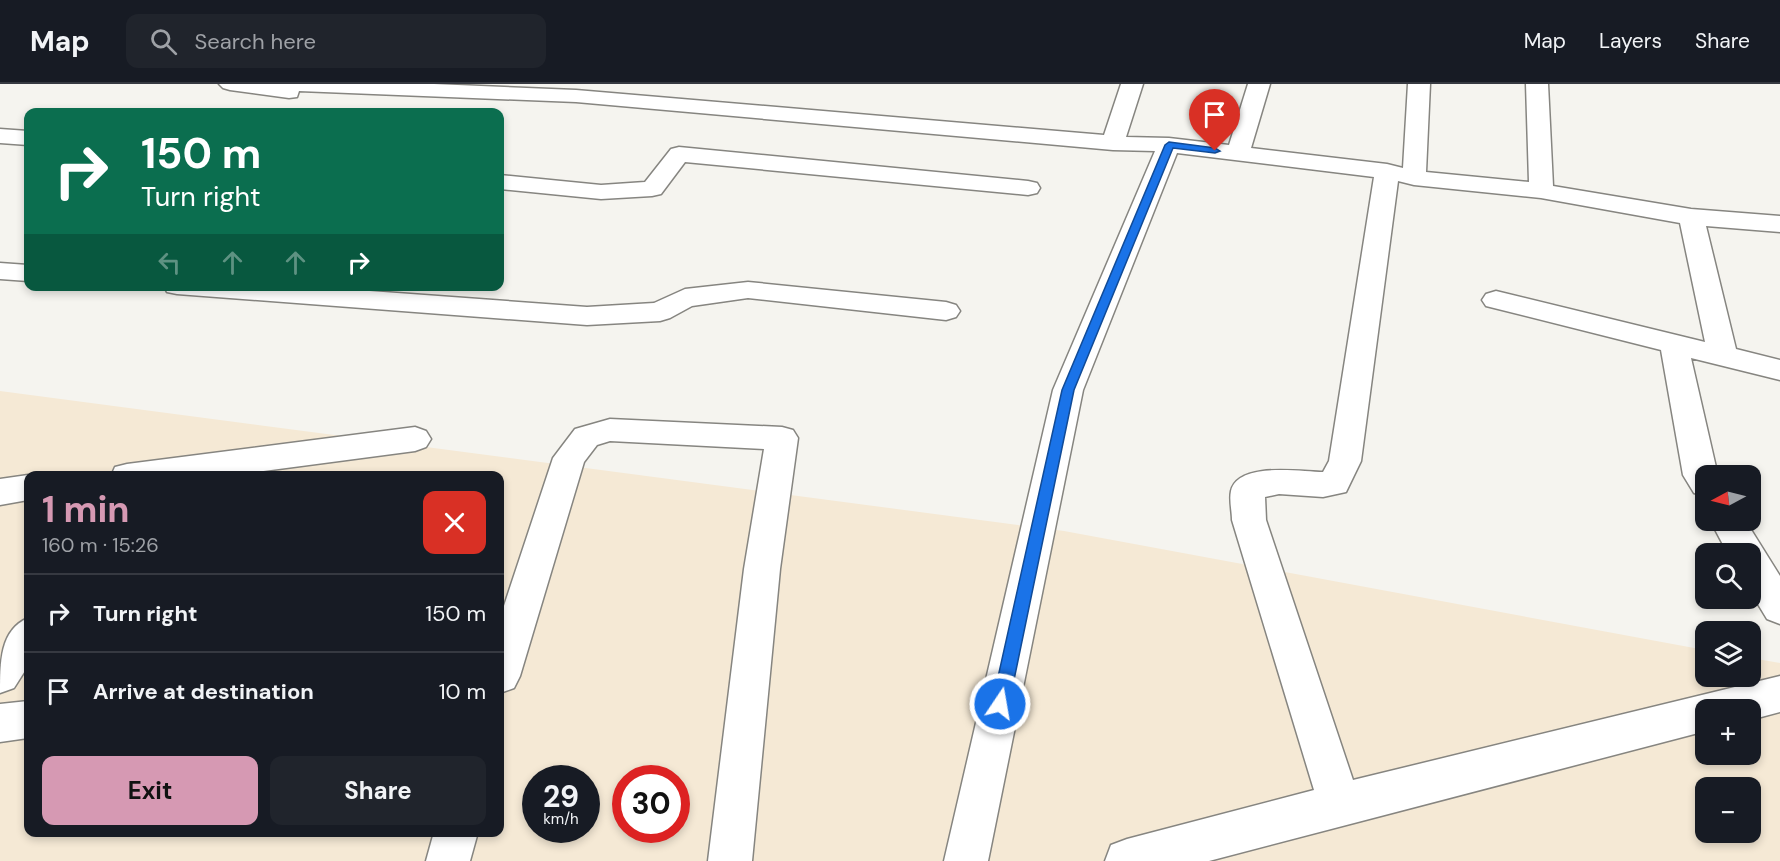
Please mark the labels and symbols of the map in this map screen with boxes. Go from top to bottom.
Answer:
pin [1189,89,1240,151]
north arrow [1695,465,1761,531]
position arrow [968,672,1032,736]
speed limit sign: 30 [612,765,690,843]

